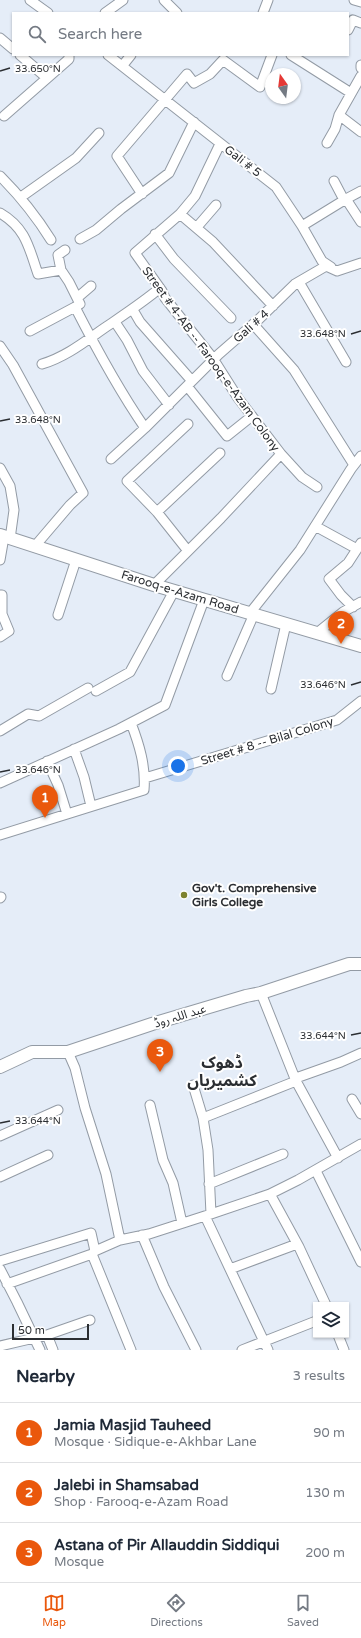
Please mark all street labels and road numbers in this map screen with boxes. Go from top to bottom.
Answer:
street label: Gali # 5 [222,142,264,180]
street label: Street # 4-AB -- Farooq-e-Azam Colony [139,264,283,455]
street label: Gali # 4 [230,306,272,346]
street label: Farooq-e-Azam Road [120,567,240,617]
street label: Street # 8 -- Bilal Colony [199,714,335,768]
street label: عبد اللہ روڈ [152,1001,208,1031]

